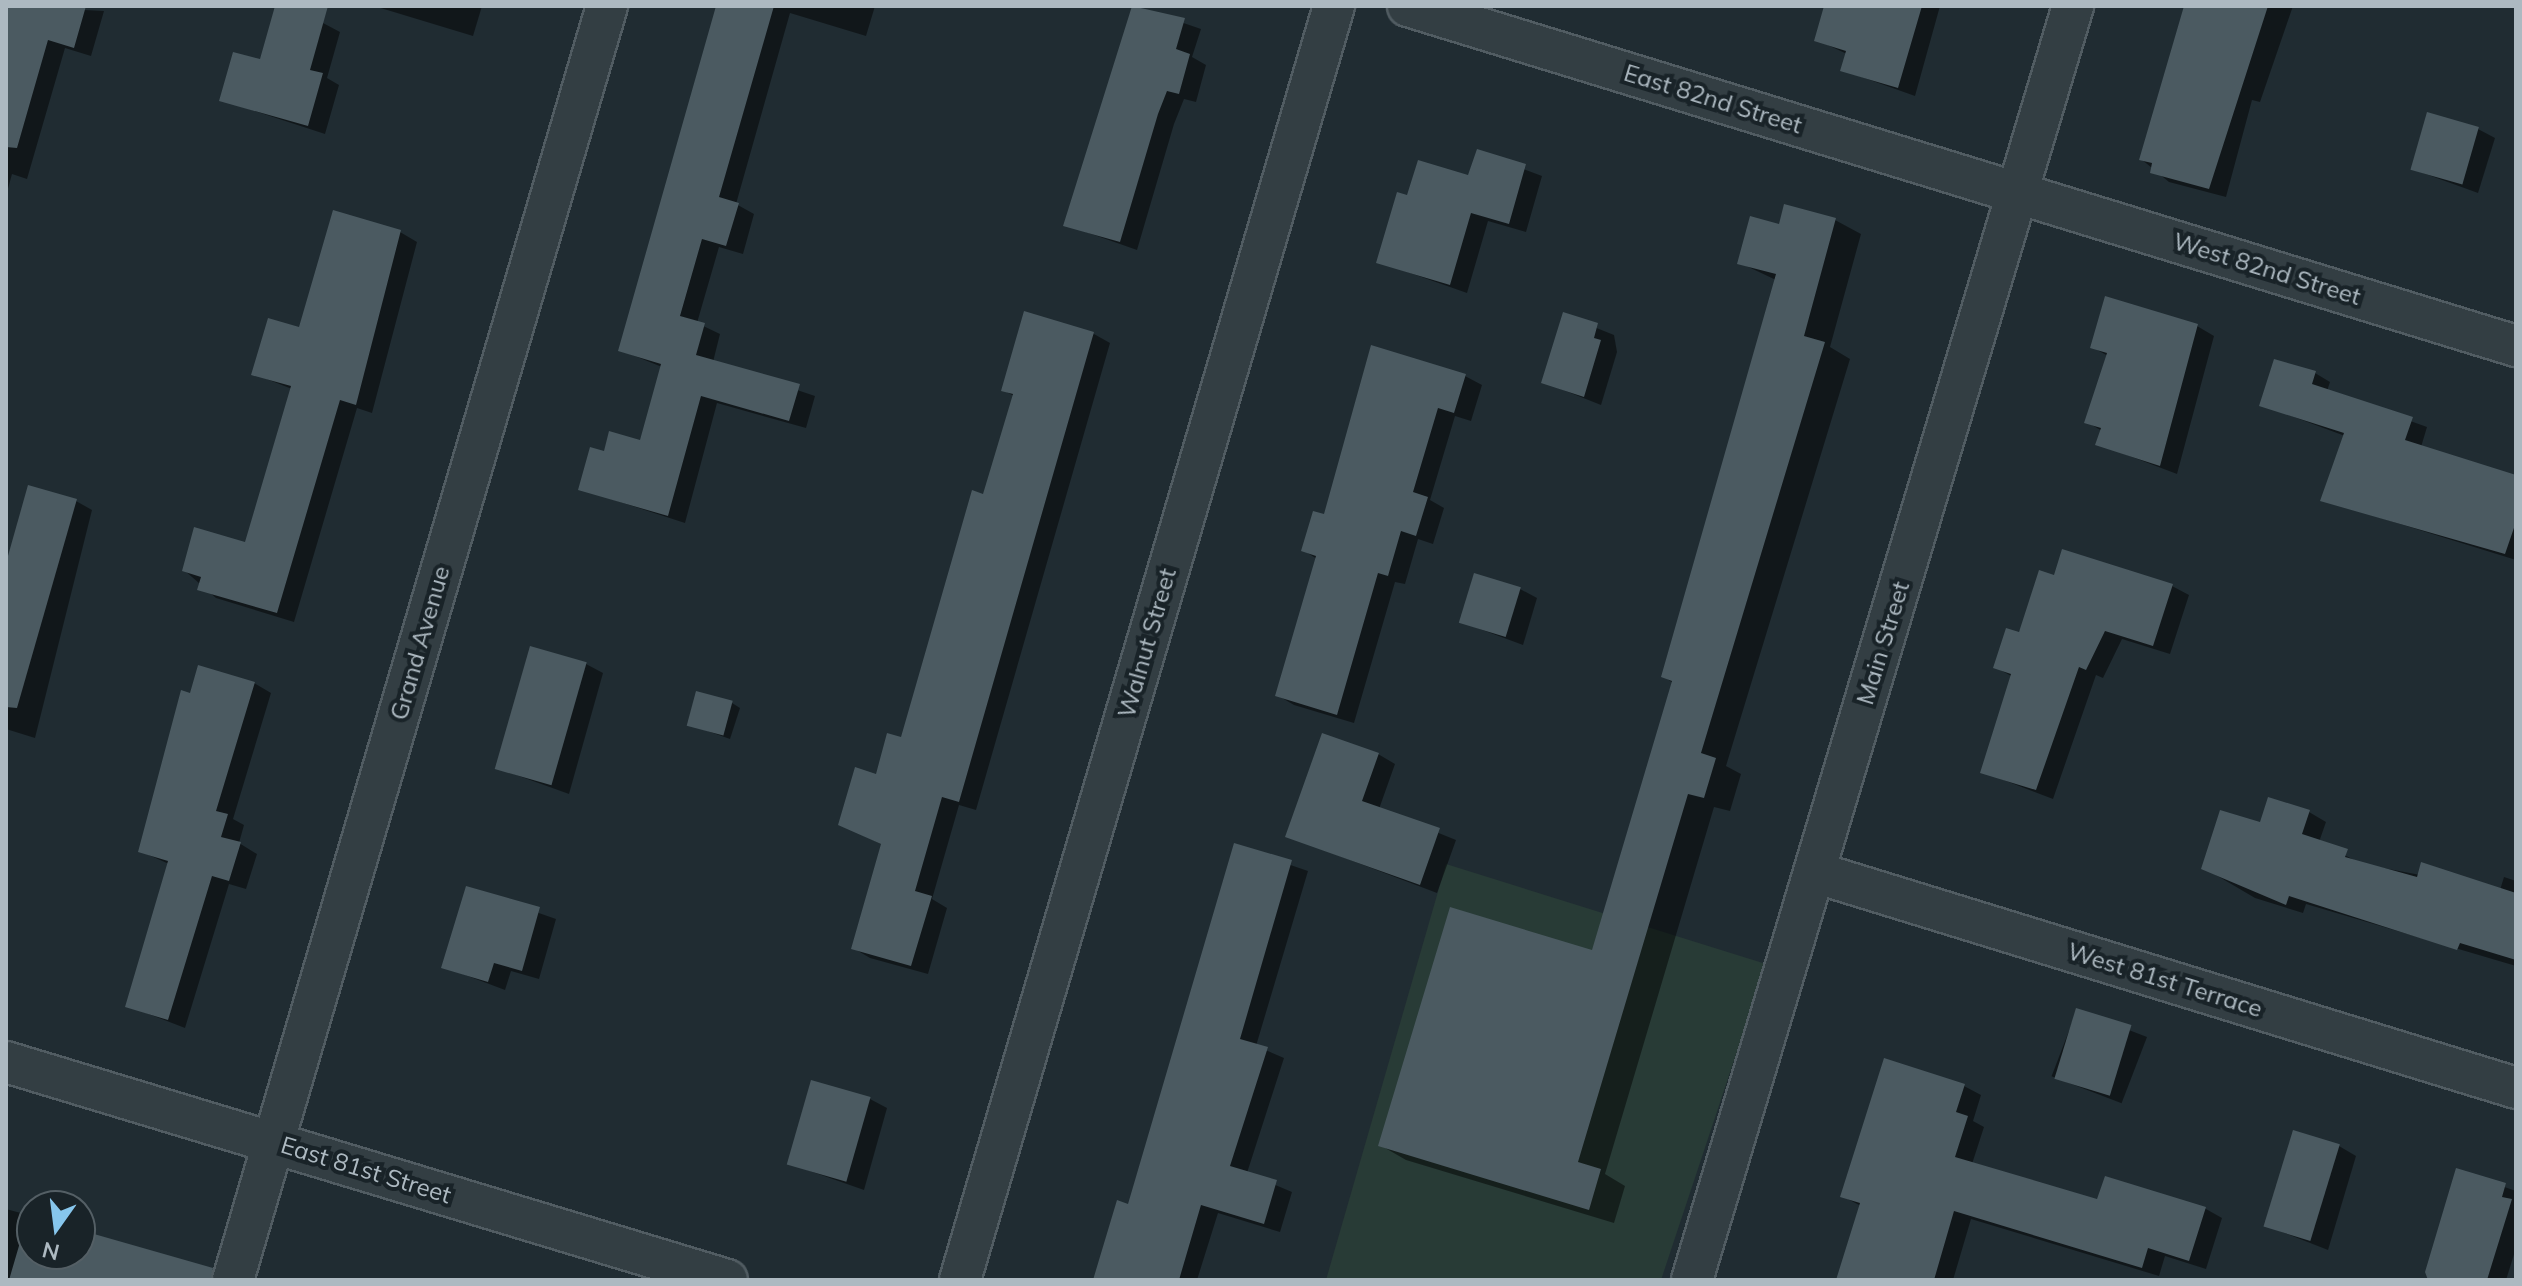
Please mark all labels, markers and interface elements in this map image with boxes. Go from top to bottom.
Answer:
street label: East 82nd Street [1620,58,1806,140]
street label: West 82nd Street [2170,227,2364,311]
street label: Grand Avenue [384,563,456,723]
street label: Walnut Street [1112,565,1182,721]
street label: Main Street [1851,578,1915,708]
street label: West 81st Terrace [2064,937,2266,1023]
street label: East 81st Street [277,1130,455,1210]
north arrow [16,1190,96,1270]
text: N [39,1236,62,1267]

